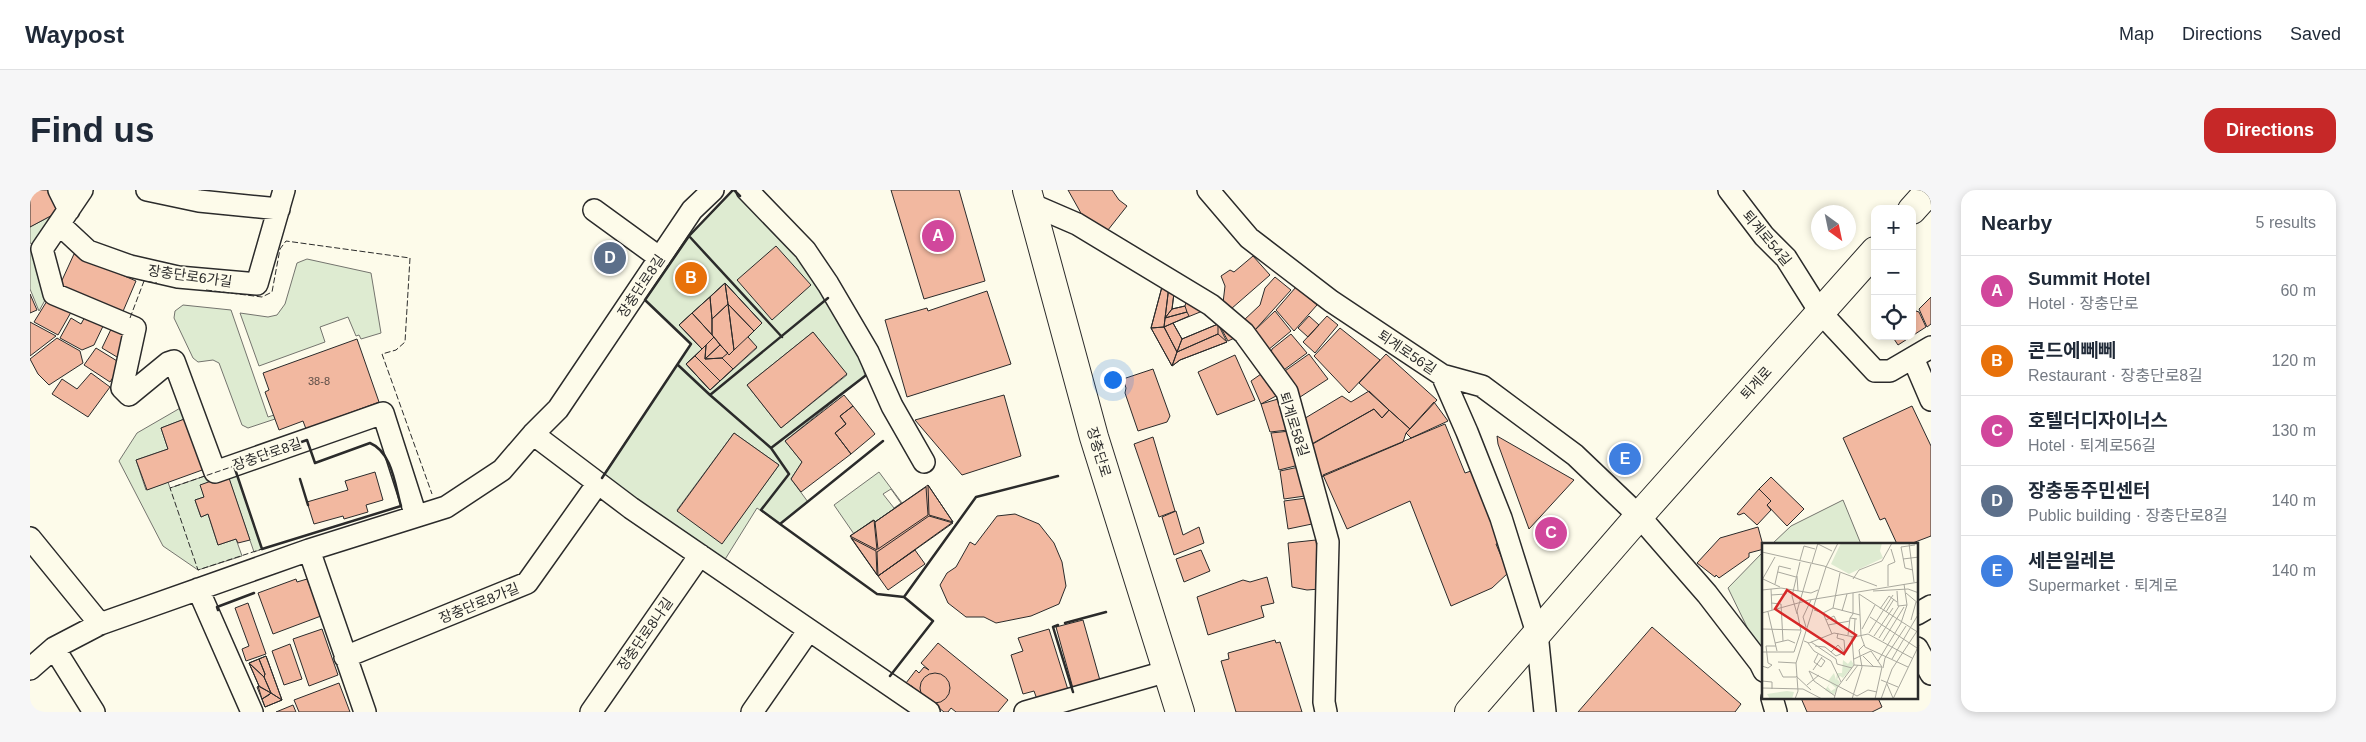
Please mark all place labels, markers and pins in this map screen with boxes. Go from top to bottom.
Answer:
pin: A [922,217,954,255]
pin: D [594,239,626,277]
pin: B [675,259,707,297]
pin: E [1609,440,1641,478]
pin: C [1535,514,1567,552]

